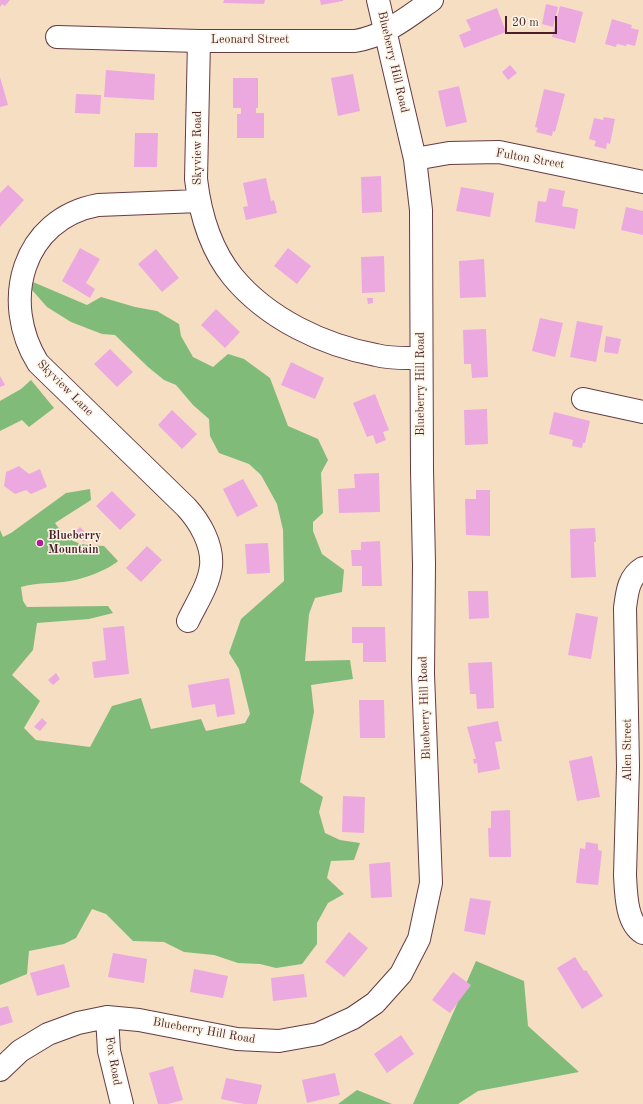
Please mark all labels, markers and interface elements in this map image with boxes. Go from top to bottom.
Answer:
scale bar [507,8,559,34]
street label: Blueberry Hill Road [374,10,412,114]
text: 20 m [512,17,539,29]
street label: Leonard Street [211,33,289,47]
street label: Skyview Road [191,111,205,185]
street label: Fulton Street [495,146,565,172]
street label: Blueberry Hill Road [414,332,428,436]
street label: Skyview Lane [34,357,96,419]
place label: Blueberry Mountain [48,529,101,557]
marker: Blueberry Mountain [35,538,45,548]
street label: Blueberry Hill Road [416,656,434,760]
street label: Allen Street [621,719,635,781]
street label: Blueberry Hill Road [152,1015,256,1047]
street label: Fox Road [102,1035,124,1087]

